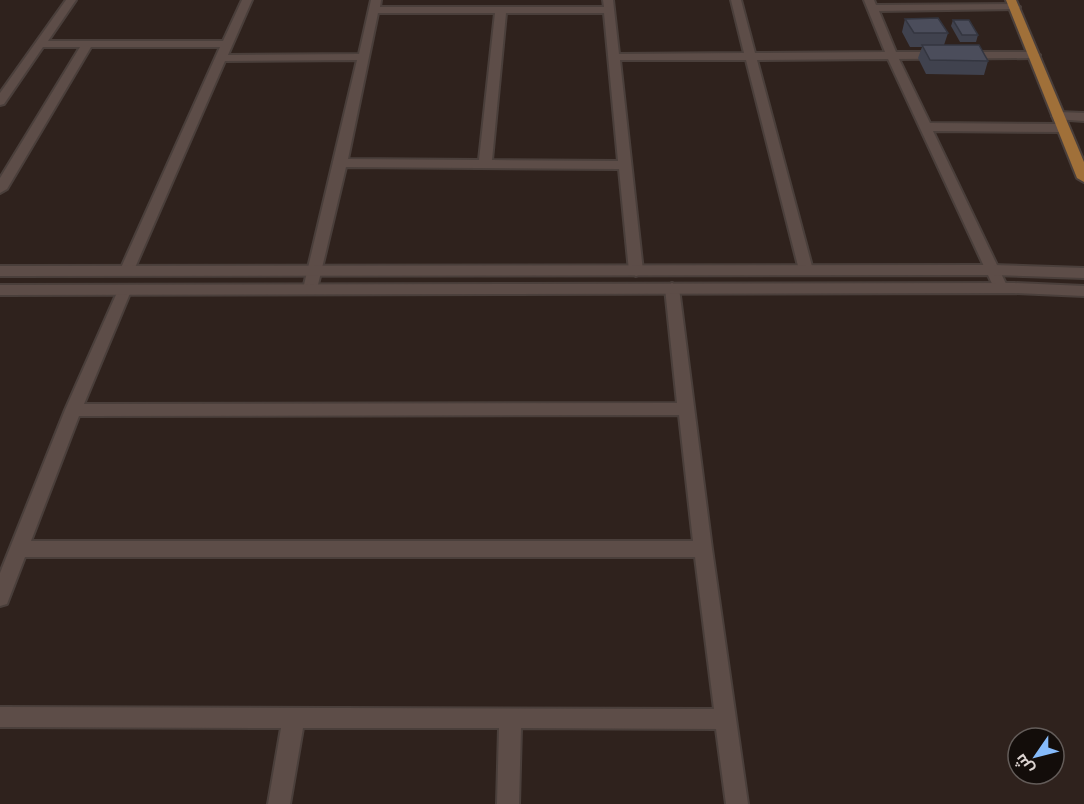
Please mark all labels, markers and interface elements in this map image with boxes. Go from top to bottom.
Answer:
north arrow [1006,726,1066,786]
text: ش [1008,749,1039,780]

